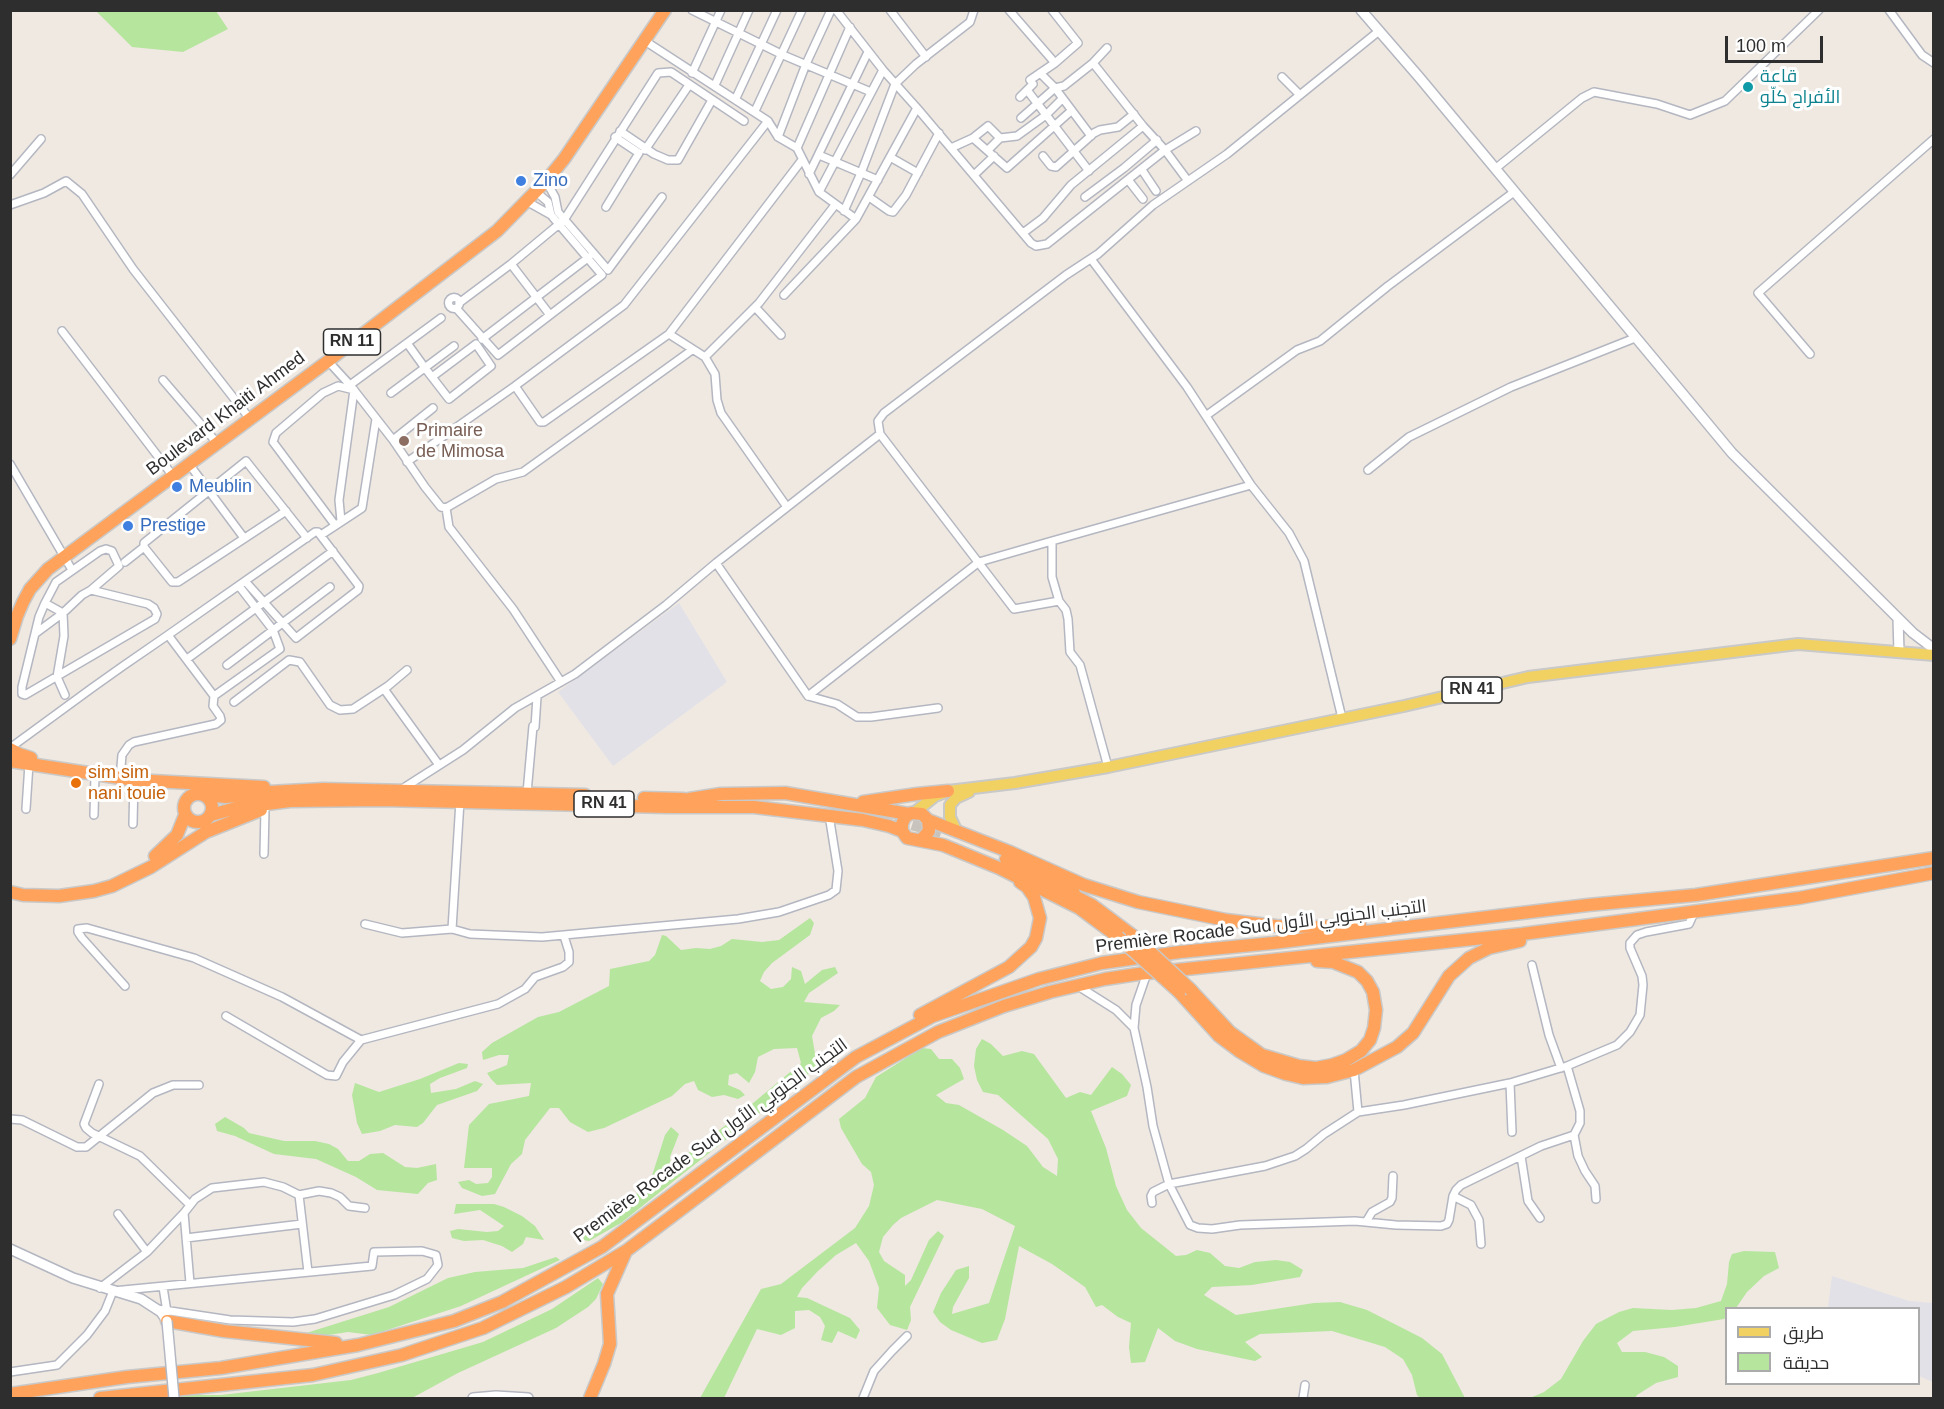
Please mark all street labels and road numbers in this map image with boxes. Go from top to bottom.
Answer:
road number: RN 11 [324,329,380,355]
street label: Boulevard Khaiti Ahmed [142,347,310,481]
road number: RN 41 [1442,677,1502,703]
road number: RN 41 [574,791,634,817]
street label: Première Rocade Sud التجنب الجنوبي الأول [1094,896,1428,958]
street label: Première Rocade Sud التجنب الجنوبي الأول [570,1034,852,1248]

